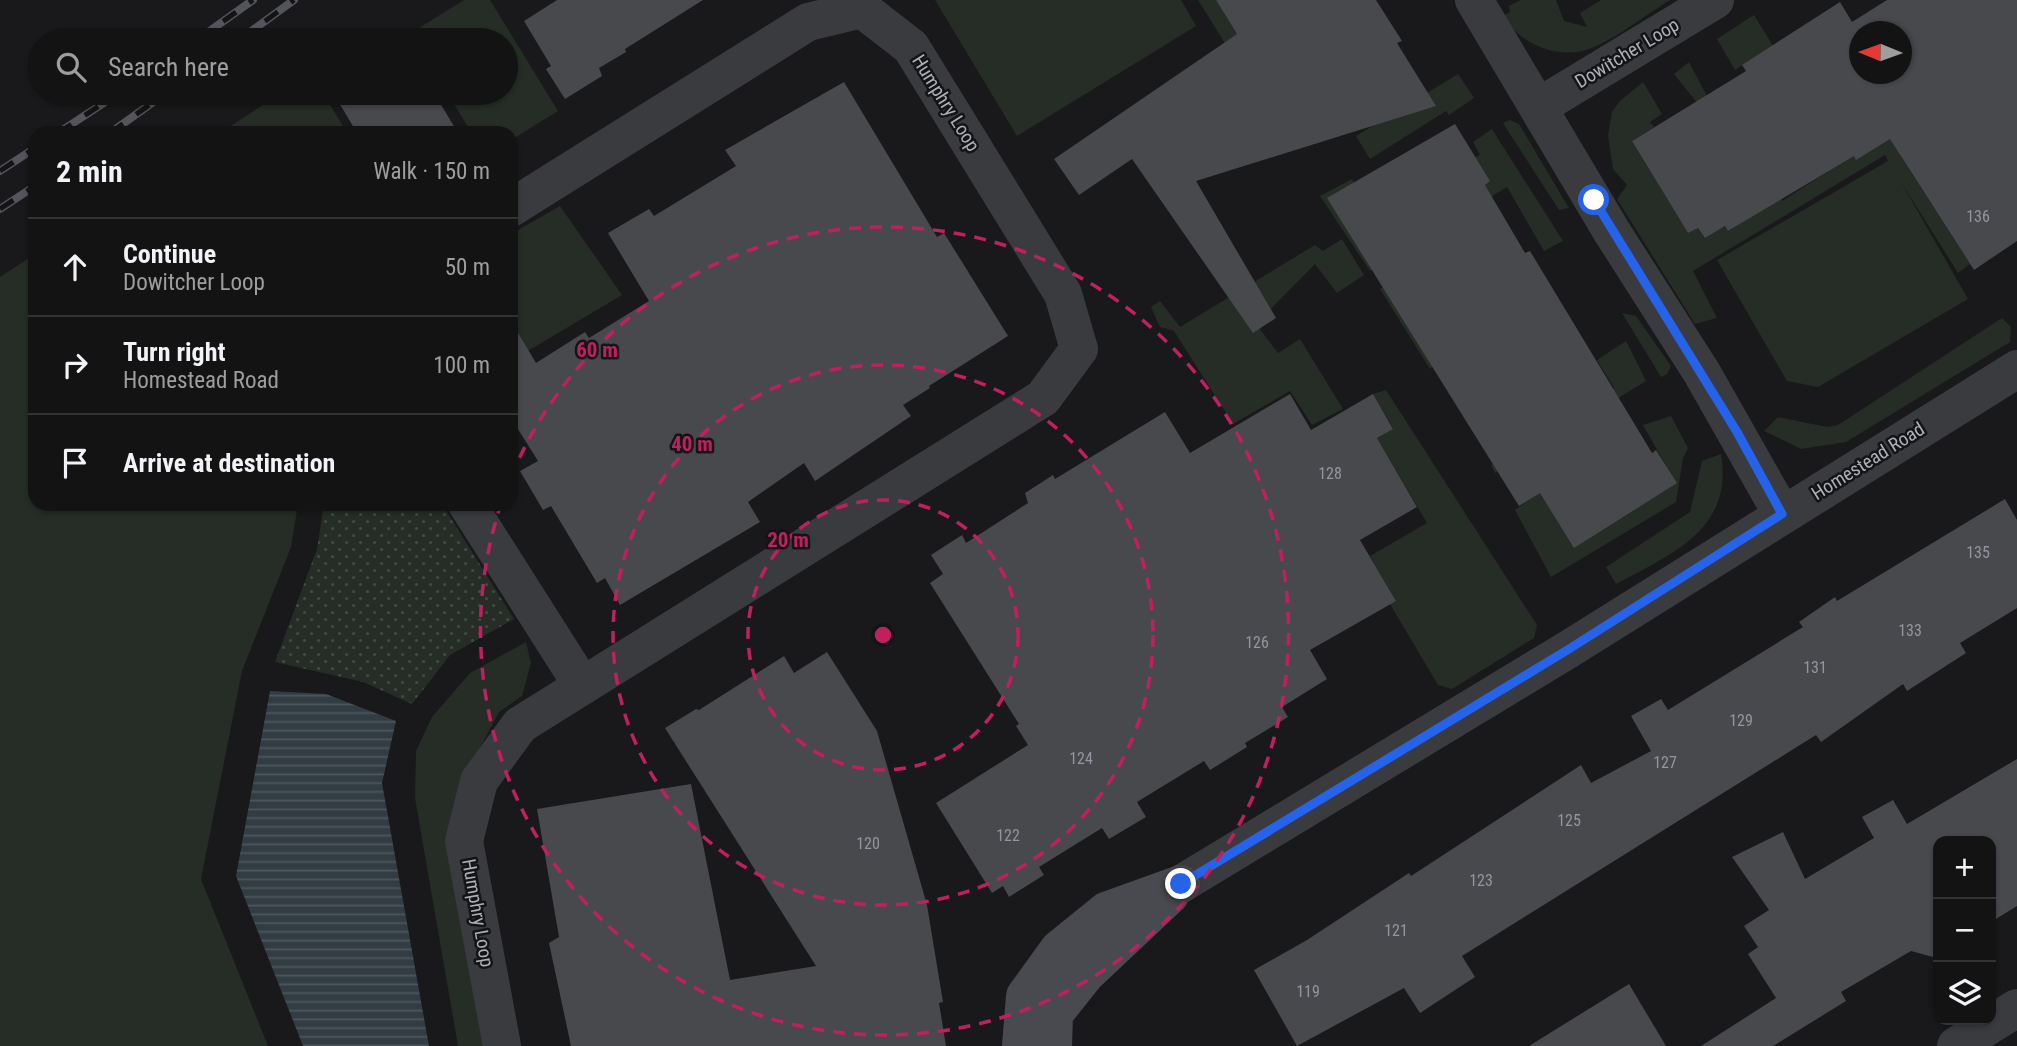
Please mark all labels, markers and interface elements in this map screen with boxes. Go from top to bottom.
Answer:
street label: Dowitcher Loop [1571,13,1683,93]
north arrow [1849,21,1912,84]
search box [28,28,518,105]
icon: search [52,48,90,86]
street label: Humphry Loop [907,50,985,156]
text: Search here [108,52,229,82]
text: 2 min [56,154,123,189]
text: Walk · 150 m [373,158,490,185]
route start [1578,184,1609,215]
house number: 136 [1966,207,1990,226]
text: Continue [123,239,216,269]
icon: ahead [56,248,94,286]
text: 50 m [445,254,490,281]
text: Dowitcher Loop [123,269,265,296]
text: Turn right [123,337,225,367]
text: 60 m [576,338,618,362]
icon: right [56,346,94,384]
text: 100 m [433,352,490,379]
text: Homestead Road [123,367,279,394]
street label: Homestead Road [1807,417,1929,505]
text: 40 m [671,432,713,456]
icon: arrive [56,444,94,482]
text: Arrive at destination [123,448,335,478]
house number: 128 [1318,464,1342,483]
text: 20 m [767,528,809,552]
house number: 135 [1966,543,1990,562]
house number: 133 [1898,621,1922,640]
centre of rings [871,623,895,647]
house number: 126 [1245,633,1269,652]
house number: 131 [1803,658,1827,677]
house number: 129 [1729,711,1753,730]
house number: 124 [1069,749,1093,768]
house number: 127 [1653,753,1677,772]
house number: 125 [1557,811,1581,830]
house number: 122 [996,826,1020,845]
house number: 120 [856,834,880,853]
map controls [1933,836,1996,1025]
button: + [1933,836,1996,899]
street label: Humphry Loop [457,857,499,969]
route end [1165,868,1196,899]
house number: 123 [1469,871,1493,890]
button: − [1933,899,1996,962]
house number: 121 [1384,921,1408,940]
button: layers [1933,962,1996,1025]
house number: 119 [1296,982,1320,1001]

